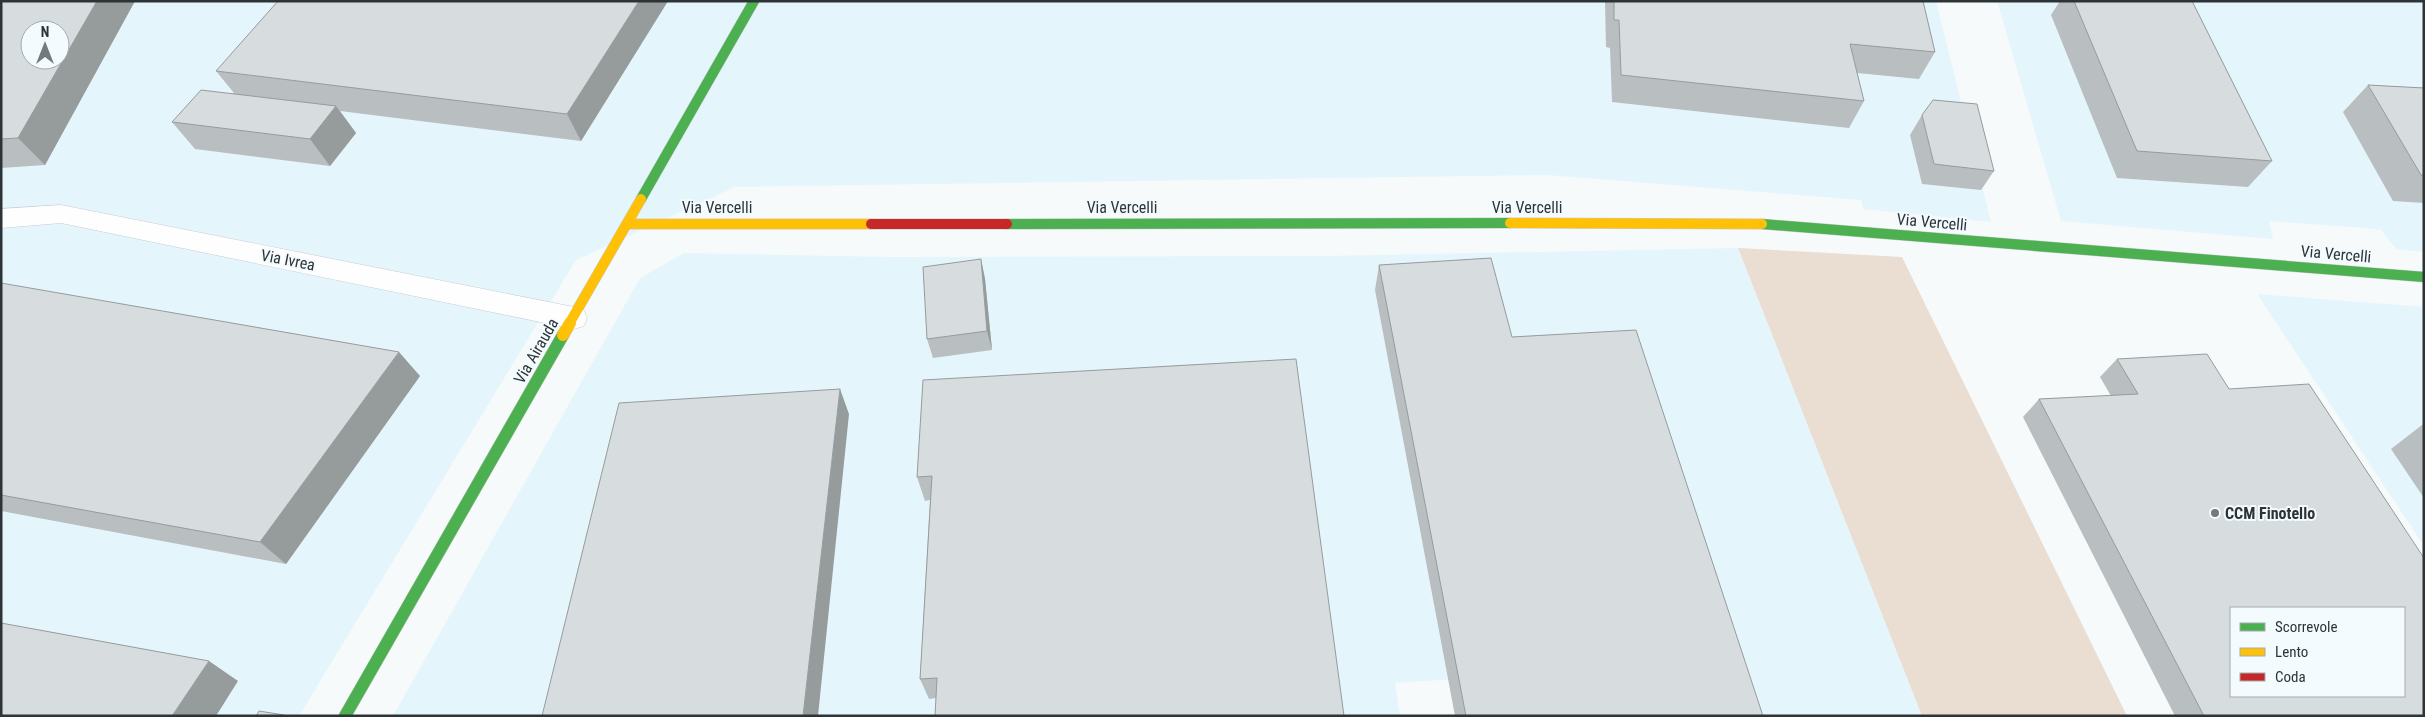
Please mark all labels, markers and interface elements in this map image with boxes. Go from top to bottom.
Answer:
north arrow [20,20,70,70]
text: N [41,24,49,40]
street label: Via Vercelli [682,198,752,217]
street label: Via Vercelli [1087,198,1157,217]
street label: Via Vercelli [1492,198,1562,217]
street label: Via Vercelli [1896,209,1968,235]
street label: Via Vercelli [2300,241,2372,267]
street label: Via Ivrea [259,245,317,275]
street label: Via Airauda [510,315,562,387]
place label: CCM Finotello [2225,504,2315,523]
marker: CCM Finotello [2209,507,2221,519]
legend [2230,607,2405,697]
text: Scorrevole [2275,618,2337,636]
text: Lento [2275,643,2308,661]
text: Coda [2275,668,2306,686]

